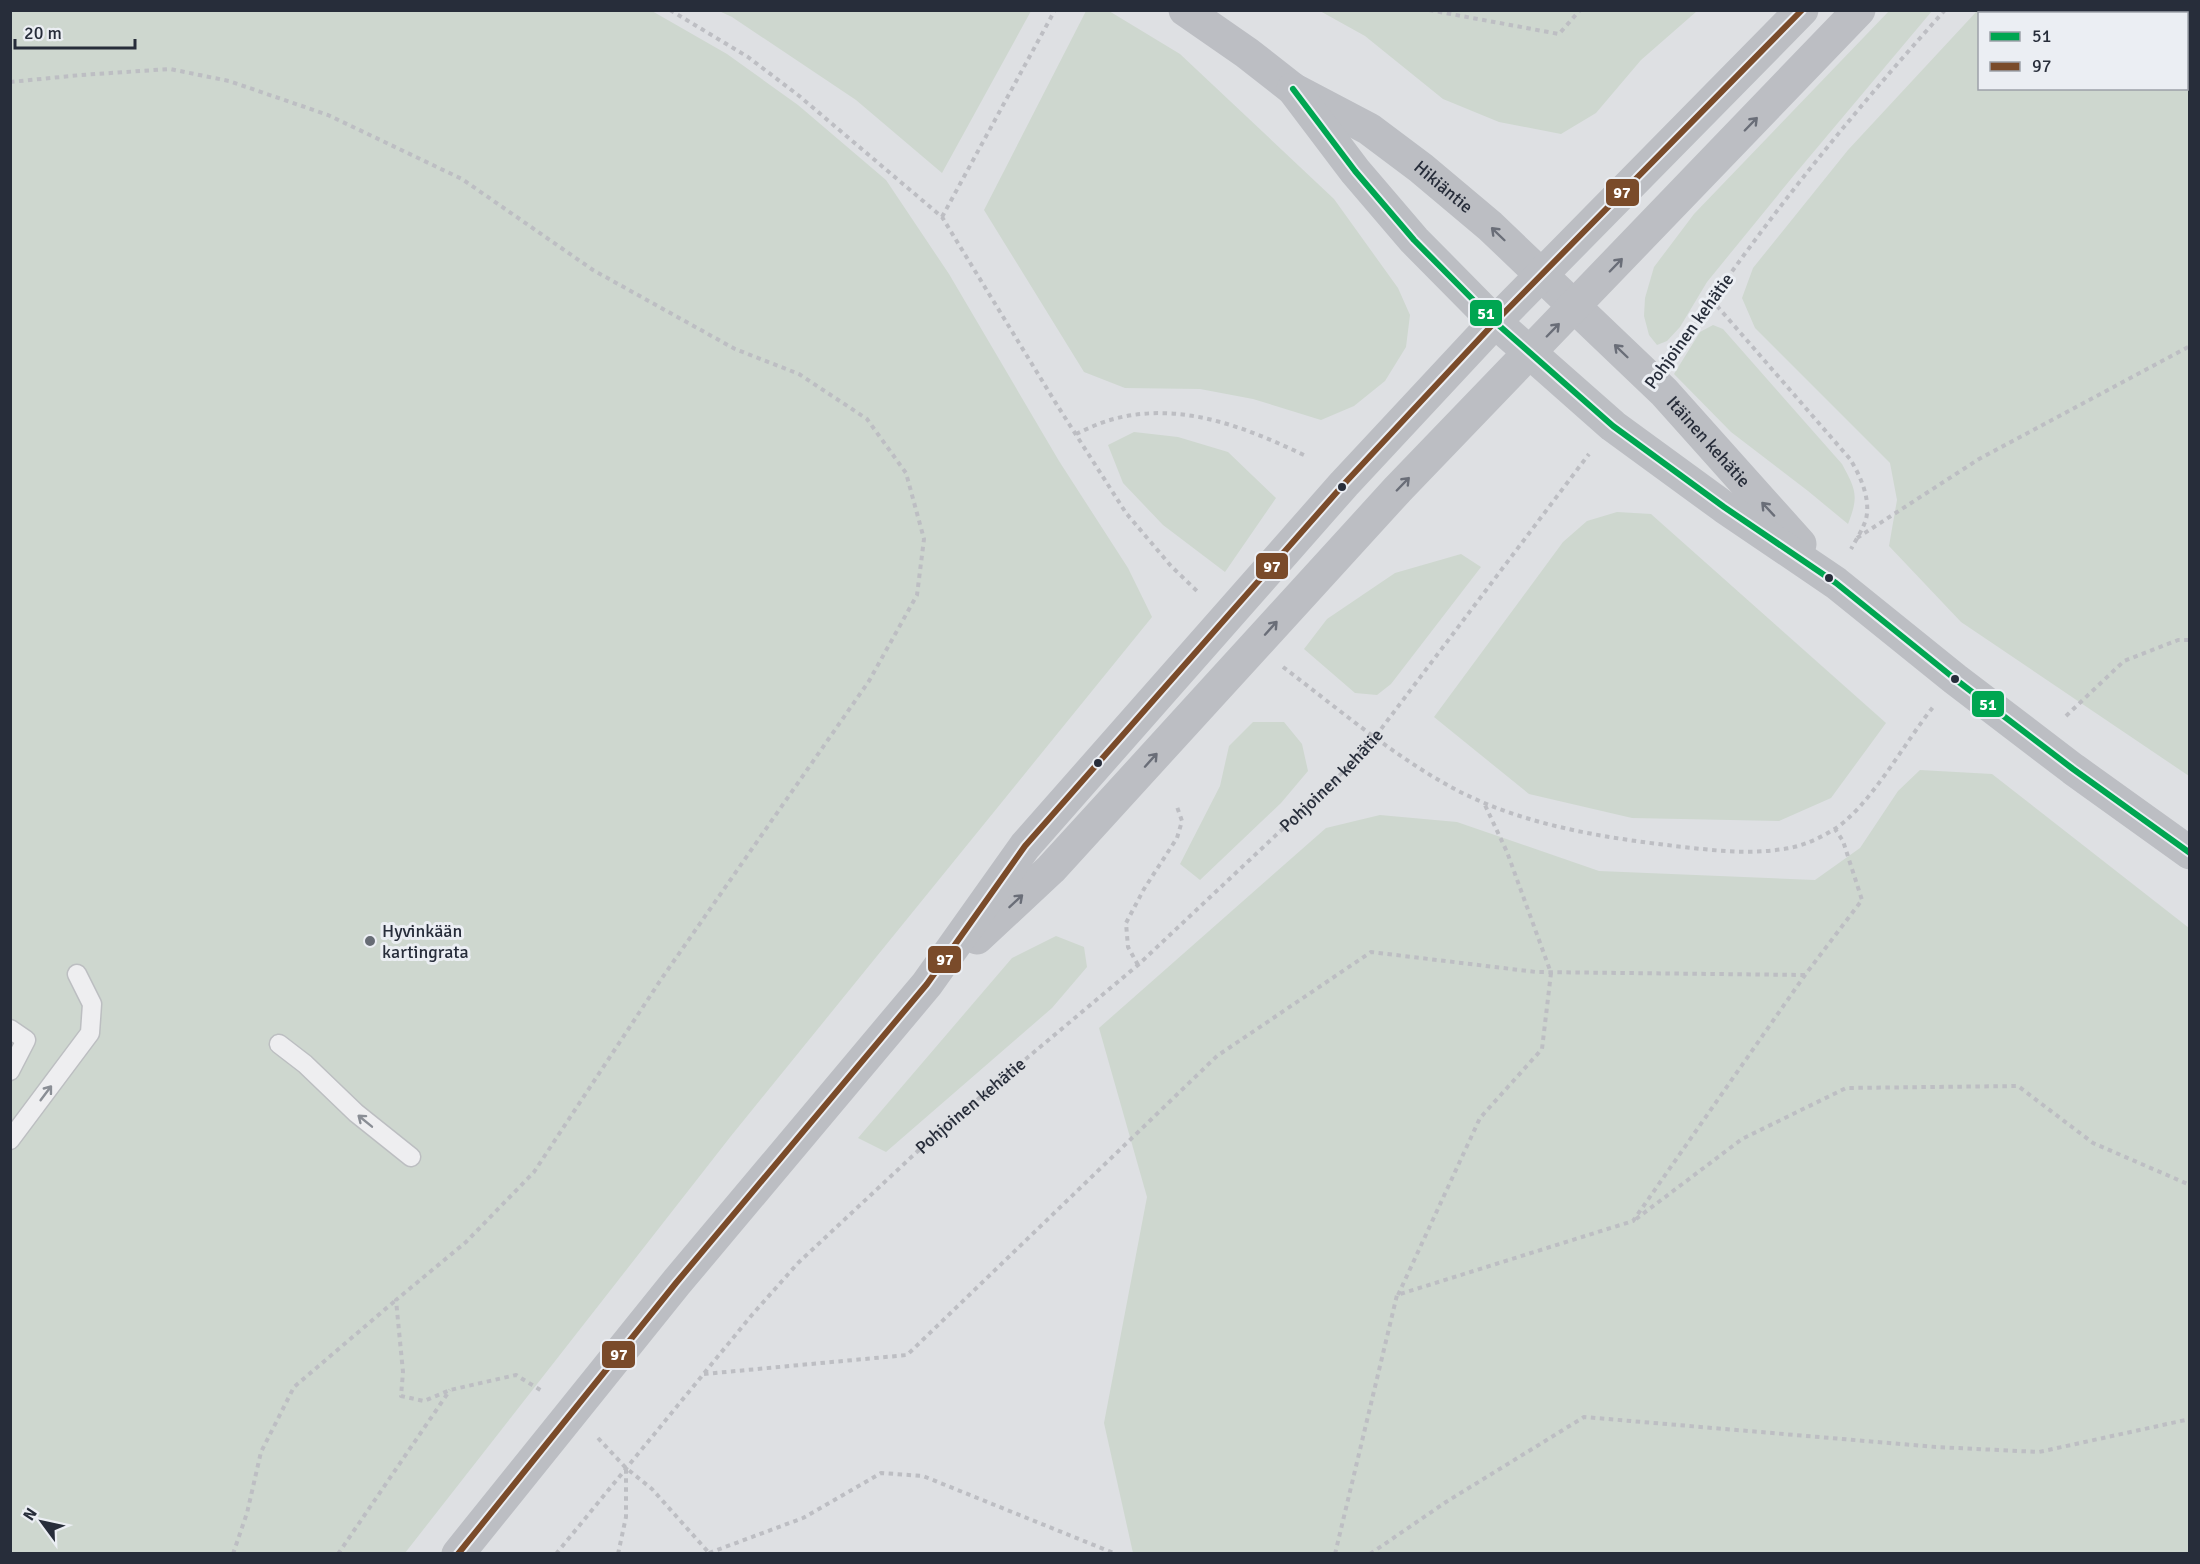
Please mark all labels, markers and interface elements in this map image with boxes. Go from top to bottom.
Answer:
scale bar [15,12,135,50]
legend [1978,12,2188,90]
text: 20 m [24,22,62,44]
text: 51 [2032,25,2051,47]
text: 97 [2032,55,2051,77]
one-way arrow [1744,117,1758,132]
street label: Hikiäntie [1409,156,1477,218]
line badge: 97 [1605,178,1640,207]
text: 97 [1613,183,1631,203]
one-way arrow [1491,227,1506,241]
one-way arrow [1609,257,1623,272]
street label: Pohjoinen kehätie [1640,269,1738,393]
line badge: 51 [1469,299,1503,327]
text: 51 [1477,304,1495,324]
one-way arrow [1545,323,1560,338]
one-way arrow [1614,344,1629,358]
street label: Itäinen kehätie [1662,391,1755,492]
one-way arrow [1396,477,1410,492]
unlabelled marker [1336,481,1348,493]
one-way arrow [1761,501,1775,516]
line badge: 97 [1255,552,1289,580]
text: 97 [1263,557,1281,577]
unlabelled marker [1823,572,1835,584]
one-way arrow [1264,621,1278,636]
unlabelled marker [1949,673,1961,685]
line badge: 51 [1971,690,2005,718]
text: 51 [1979,695,1997,715]
street label: Pohjoinen kehätie [1275,725,1388,837]
one-way arrow [1144,753,1158,768]
unlabelled marker [1092,757,1104,769]
one-way arrow [1009,894,1024,909]
place label: Hyvinkään kartingrata [382,920,469,963]
marker: Hyvinkään kartingrata [363,934,377,948]
line badge: 97 [927,945,962,974]
text: 97 [936,950,954,970]
street label: Pohjoinen kehätie [911,1053,1030,1159]
one-way arrow [39,1085,52,1101]
one-way arrow [357,1114,373,1127]
line badge: 97 [601,1340,636,1369]
text: 97 [610,1345,628,1365]
north arrow [12,1492,72,1552]
text: N [19,1504,42,1524]

